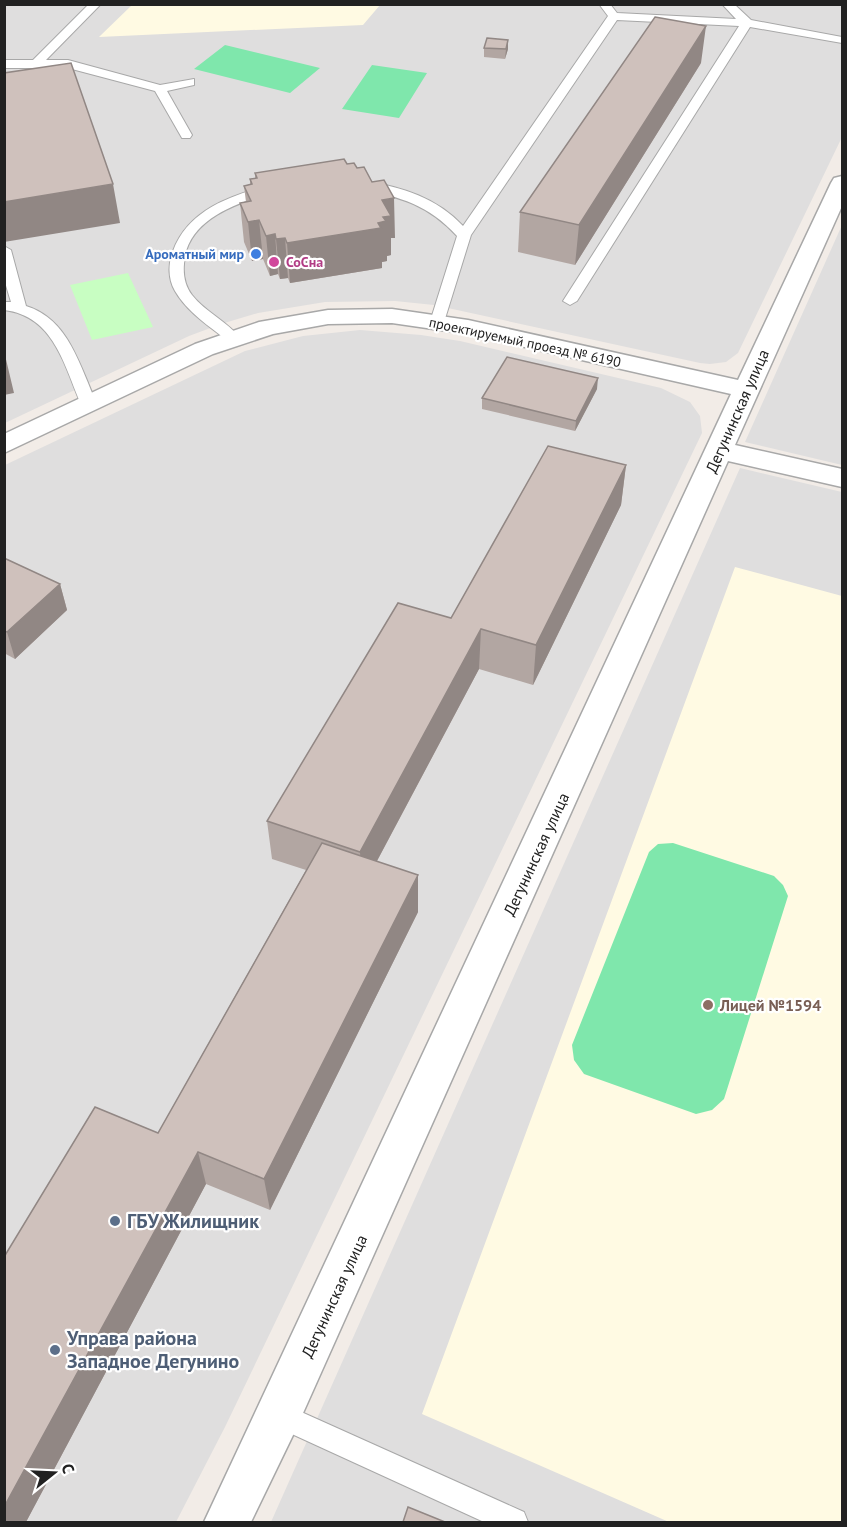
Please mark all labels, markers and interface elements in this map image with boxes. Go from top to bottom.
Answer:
place label: Ароматный мир [145,245,244,263]
marker: Ароматный мир [249,247,263,261]
place label: СоСна [286,253,323,271]
marker: СоСна [267,255,281,269]
street label: проектируемый проезд № 6190 [427,313,623,371]
street label: Дегунинская улица [701,346,773,476]
street label: Дегунинская улица [499,789,573,919]
place label: Лицей №1594 [719,995,821,1015]
marker: Лицей №1594 [701,998,715,1012]
place label: ГБУ Жилищник [127,1208,259,1234]
marker: ГБУ Жилищник [108,1214,122,1228]
street label: Дегунинская улица [297,1231,371,1361]
place label: Управа района Западное Дегунино [66,1325,240,1374]
marker: Управа района Западное Дегунино [48,1343,62,1357]
north arrow [24,1443,84,1503]
text: С [57,1461,79,1476]

